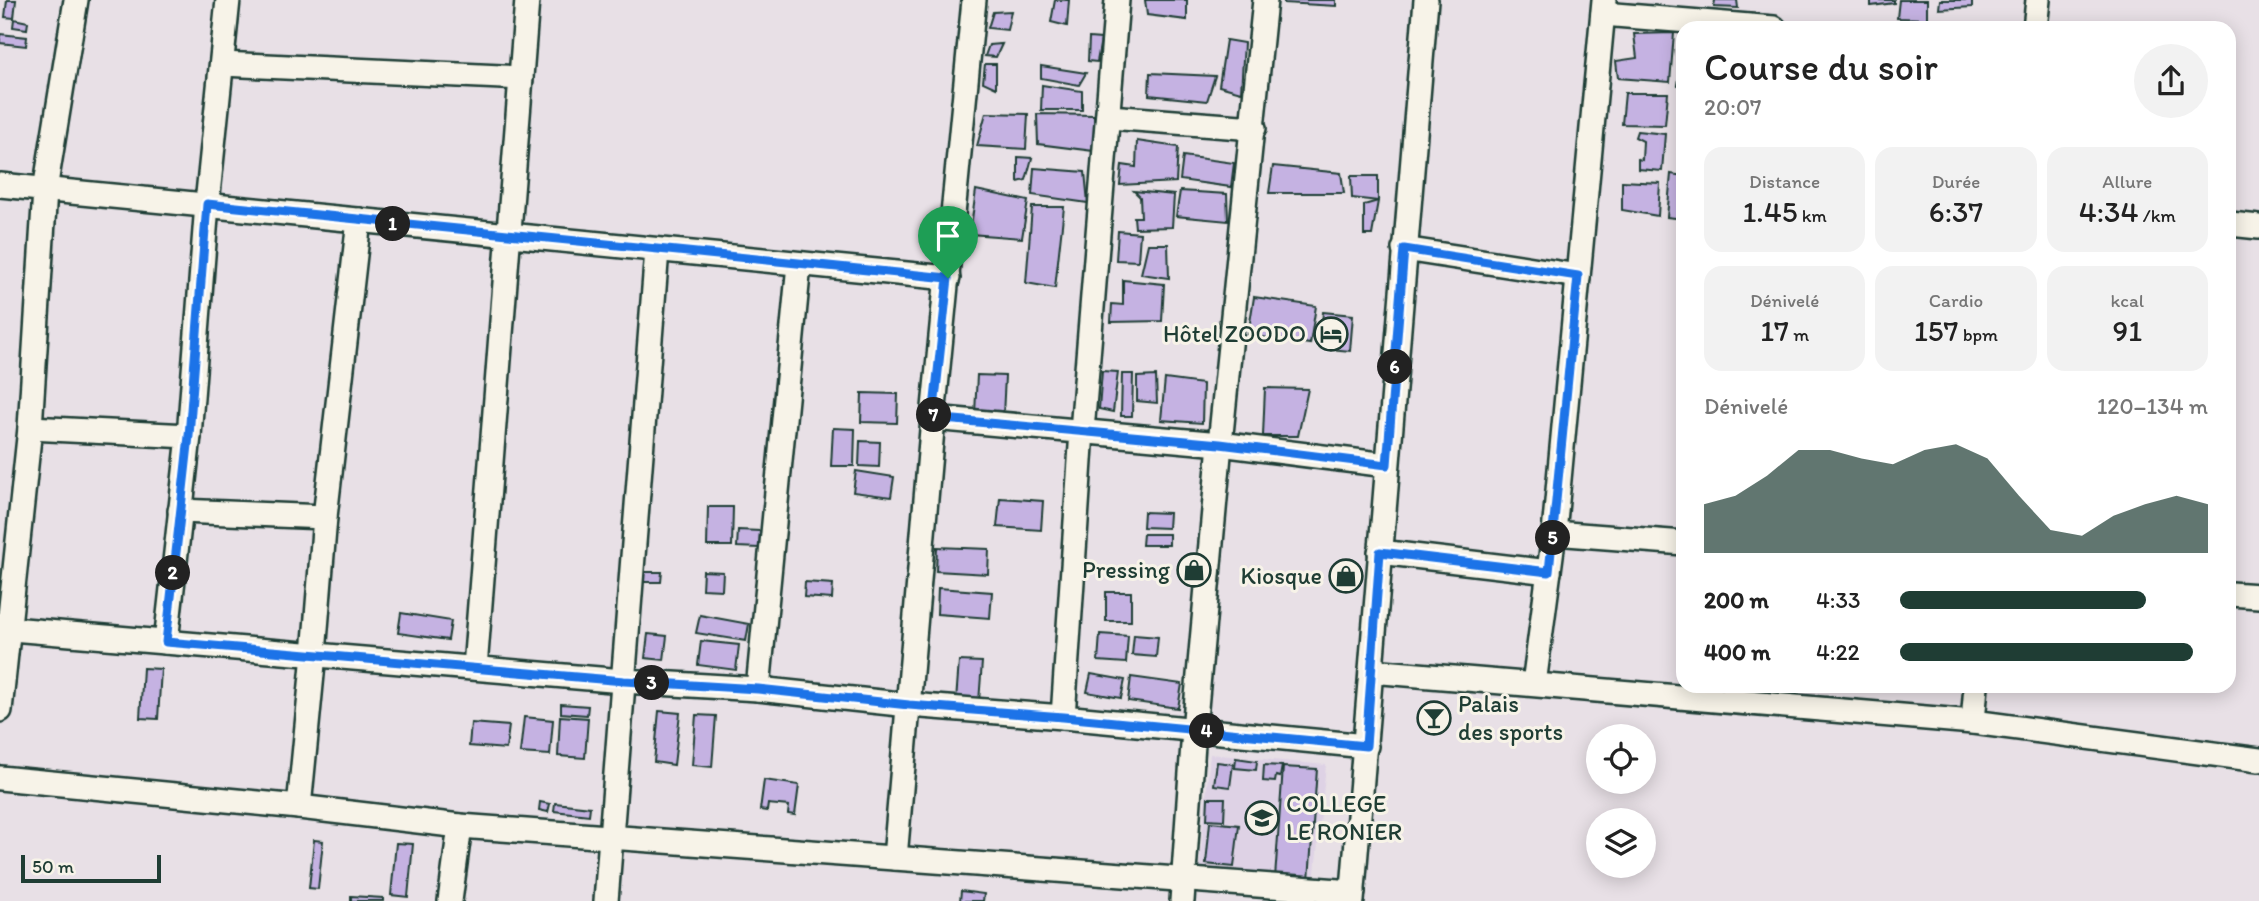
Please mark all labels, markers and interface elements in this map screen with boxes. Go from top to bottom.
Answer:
text: Course du soir [1704,44,1938,90]
button: share [2134,44,2208,118]
text: 20:07 [1704,93,1761,121]
text: Distance [1749,170,1820,193]
text: Durée [1932,170,1980,193]
text: Allure [2102,170,2152,193]
text: 1.45 [1742,193,1798,230]
text: 6:37 [1929,193,1983,230]
text: 4:34 [2079,193,2139,230]
text: km [1798,204,1827,227]
text: /km [2139,204,2176,227]
pin: 1 [376,206,410,242]
pin [918,206,978,278]
text: 1 [388,212,397,235]
icon: arrive [929,217,967,255]
text: Dénivelé [1750,289,1819,312]
text: Cardio [1929,289,1983,312]
text: kcal [2110,289,2144,312]
text: 17 [1760,312,1789,349]
text: 157 [1914,312,1959,349]
text: 91 [2113,312,2142,349]
hotel icon: Hôtel ZOODO [1312,315,1350,353]
place label: Hôtel ZOODO [1163,319,1306,348]
text: m [1789,323,1809,346]
text: bpm [1959,323,1998,346]
pin: 6 [1378,350,1412,384]
text: 6 [1389,355,1400,378]
text: Dénivelé [1704,392,1788,420]
text: 120–134 m [2097,392,2208,420]
pin: 7 [916,398,951,432]
text: 7 [929,403,938,426]
pin: 5 [1536,520,1570,556]
text: 5 [1548,526,1557,549]
shop icon: Pressing [1175,551,1213,589]
place label: Pressing [1082,555,1171,584]
pin: 2 [156,556,190,590]
shop icon: Kiosque [1327,557,1365,595]
text: 2 [168,561,178,584]
place label: Kiosque [1241,561,1322,590]
text: 200 m [1704,586,1769,614]
text: 4:33 [1816,586,1861,614]
text: 400 m [1704,638,1771,666]
text: 4:22 [1816,638,1860,666]
pin: 3 [634,666,670,700]
text: 3 [646,671,657,694]
place label: Palais des sports [1458,689,1563,746]
bar icon: Palais des sports [1415,699,1453,737]
pin: 4 [1190,714,1224,748]
text: 4 [1201,719,1212,742]
map controls [1586,724,1656,878]
button: locate [1586,724,1656,794]
place label: COLLEGE LE RONIER [1286,789,1402,846]
school or university icon: COLLEGE LE RONIER [1243,799,1281,837]
button: layers [1586,808,1656,878]
scale bar [21,852,161,884]
text: 50 m [32,855,74,878]

